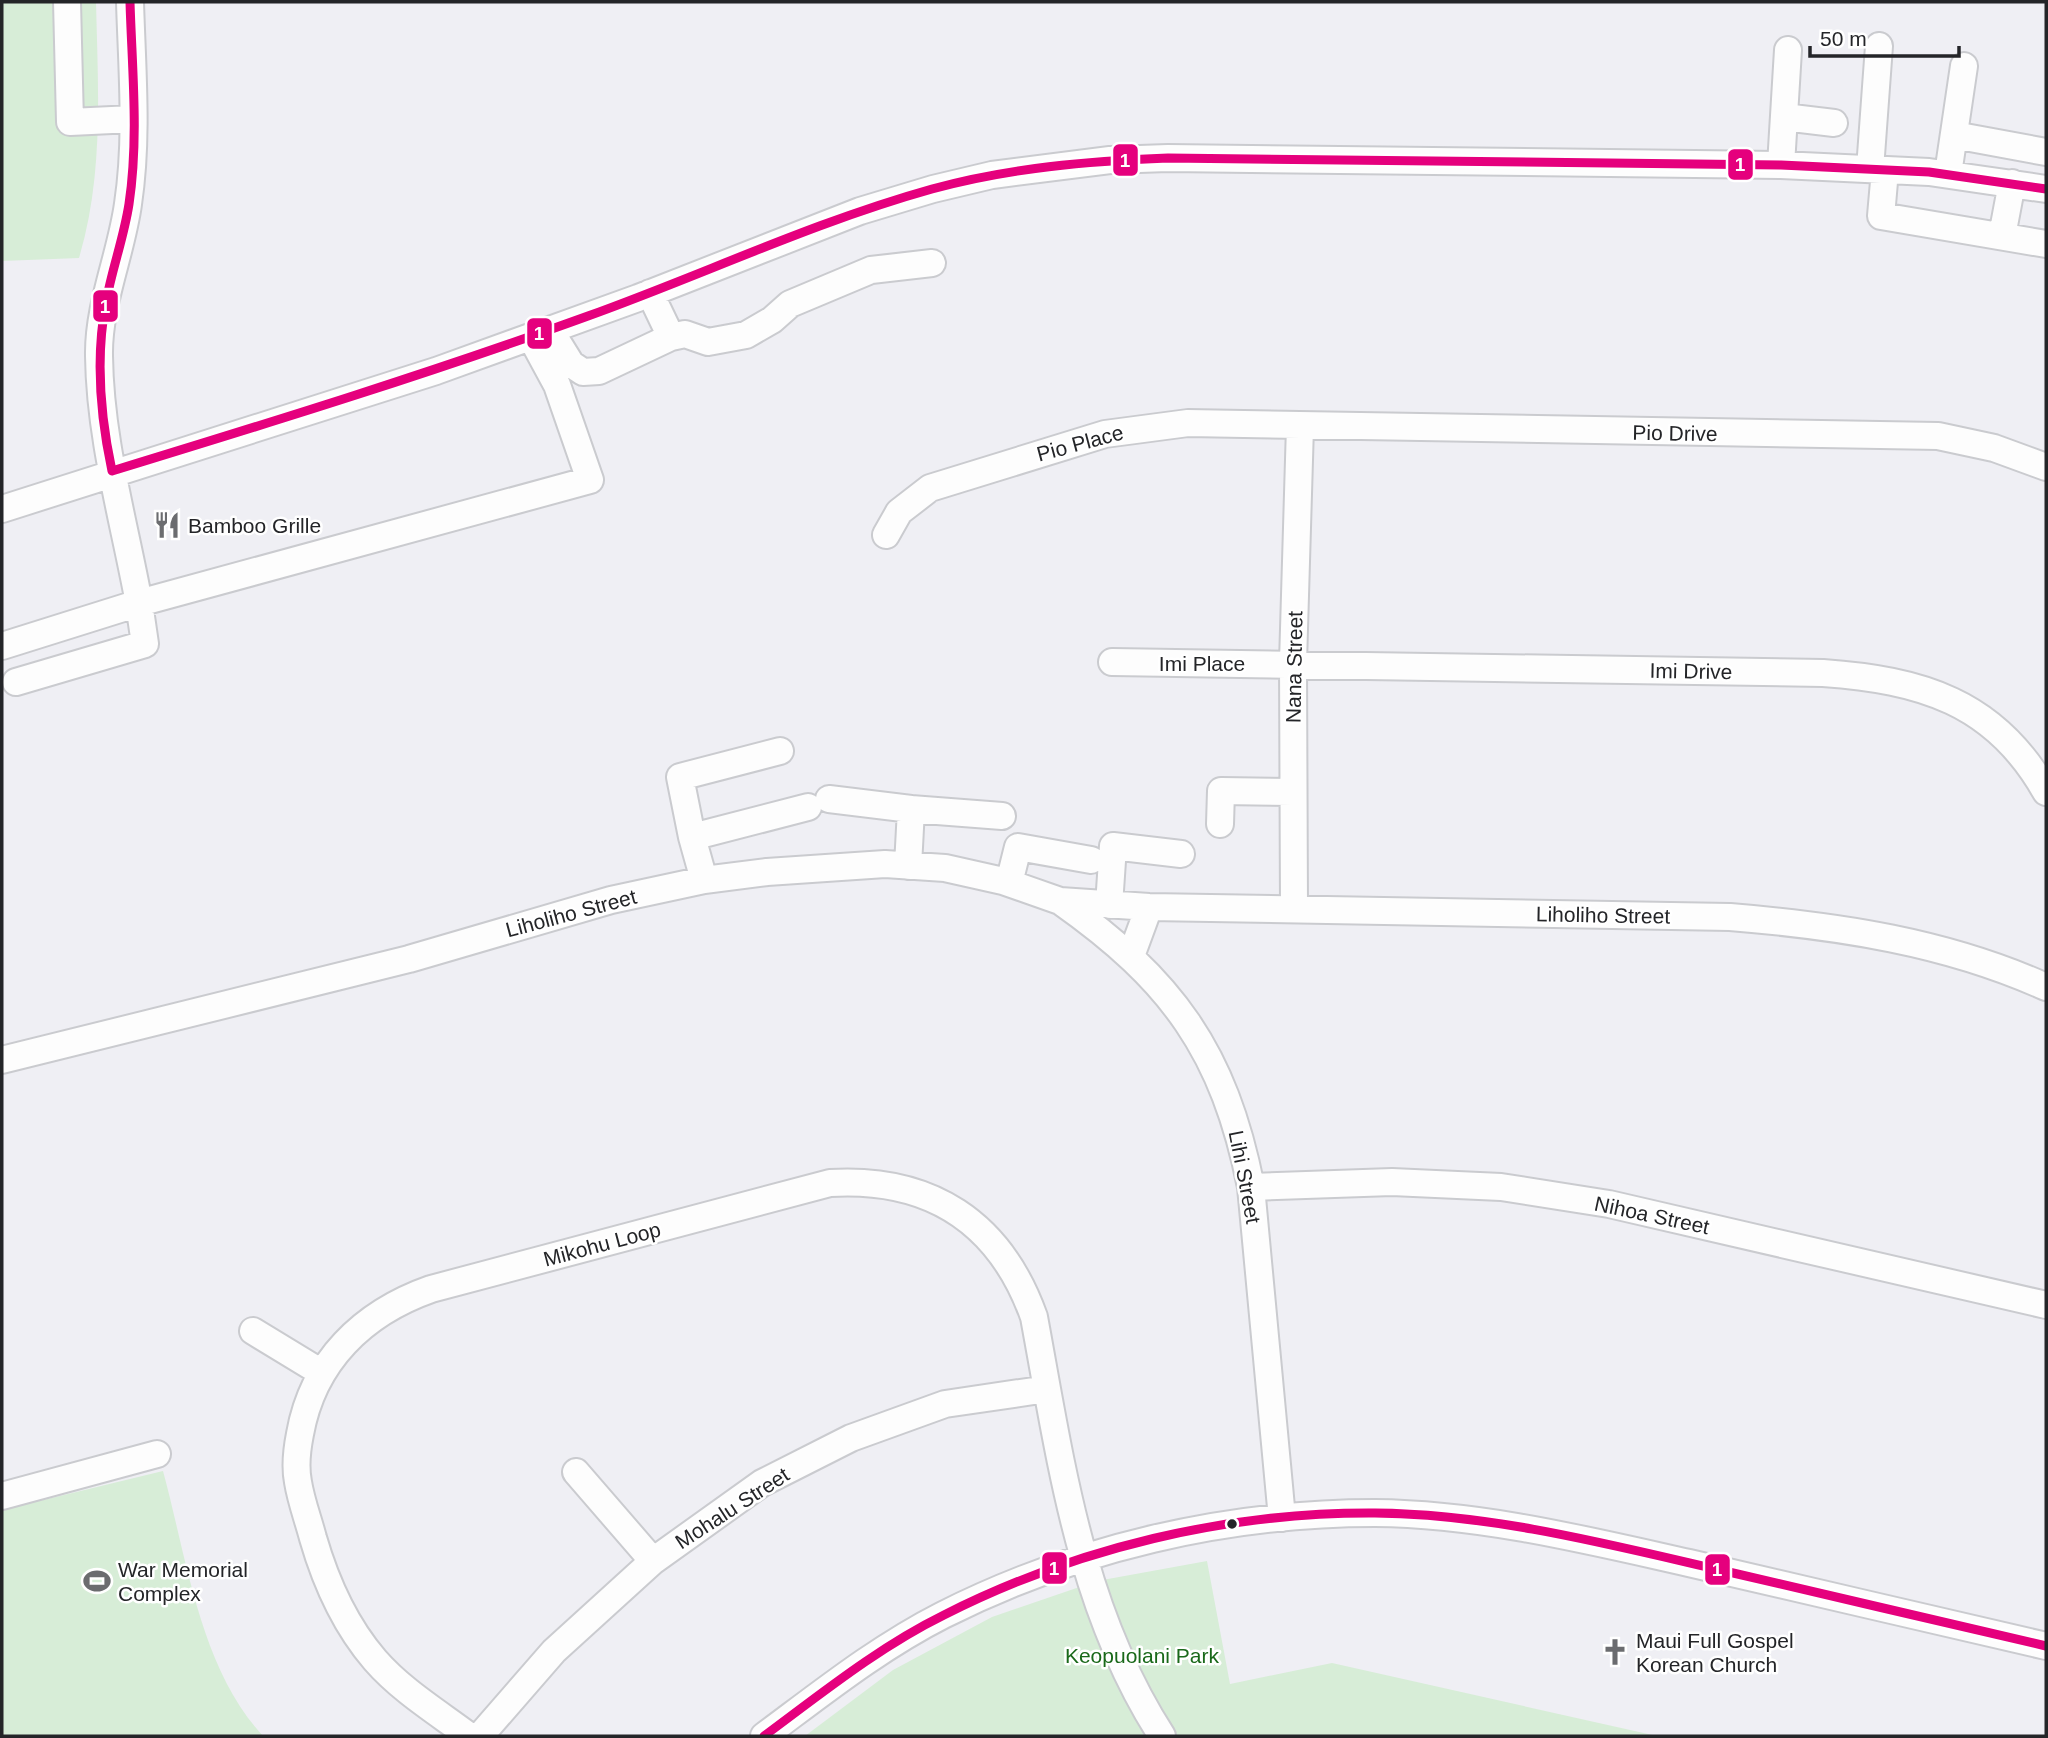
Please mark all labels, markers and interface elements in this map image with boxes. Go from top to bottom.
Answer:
scale bar [1810,14,1959,58]
text: 50 m [1820,27,1867,50]
line badge: 1 [1112,143,1139,177]
line badge: 1 [1727,148,1754,181]
text: 1 [1120,150,1131,171]
text: 1 [1735,154,1746,175]
line badge: 1 [92,289,119,323]
text: 1 [100,296,111,317]
line badge: 1 [526,317,553,350]
text: 1 [534,323,545,344]
street label: Pio Place [1034,420,1126,466]
street label: Pio Drive [1632,421,1718,445]
restaurant icon: Bamboo Grille [152,510,182,540]
place label: Bamboo Grille [188,514,321,537]
street label: Nana Street [1282,611,1306,723]
street label: Imi Place [1159,652,1245,675]
street label: Imi Drive [1649,659,1733,683]
street label: Liholiho Street [503,884,639,941]
street label: Liholiho Street [1536,902,1670,928]
street label: Lihi Street [1225,1128,1265,1226]
street label: Nihoa Street [1593,1192,1712,1238]
street label: Mikohu Loop [541,1217,663,1271]
street label: Mohalu Street [671,1463,793,1553]
unlabelled marker [1225,1517,1239,1531]
line badge: 1 [1041,1551,1068,1585]
line badge: 1 [1704,1553,1731,1586]
place label: War Memorial Complex [118,1558,248,1605]
text: 1 [1049,1558,1060,1579]
text: 1 [1712,1559,1723,1580]
sports icon: War Memorial Complex [82,1566,112,1596]
place label: Maui Full Gospel Korean Church [1636,1629,1794,1676]
church icon: Maui Full Gospel Korean Church [1600,1637,1630,1667]
park label: Keopuolani Park [1065,1644,1220,1667]

